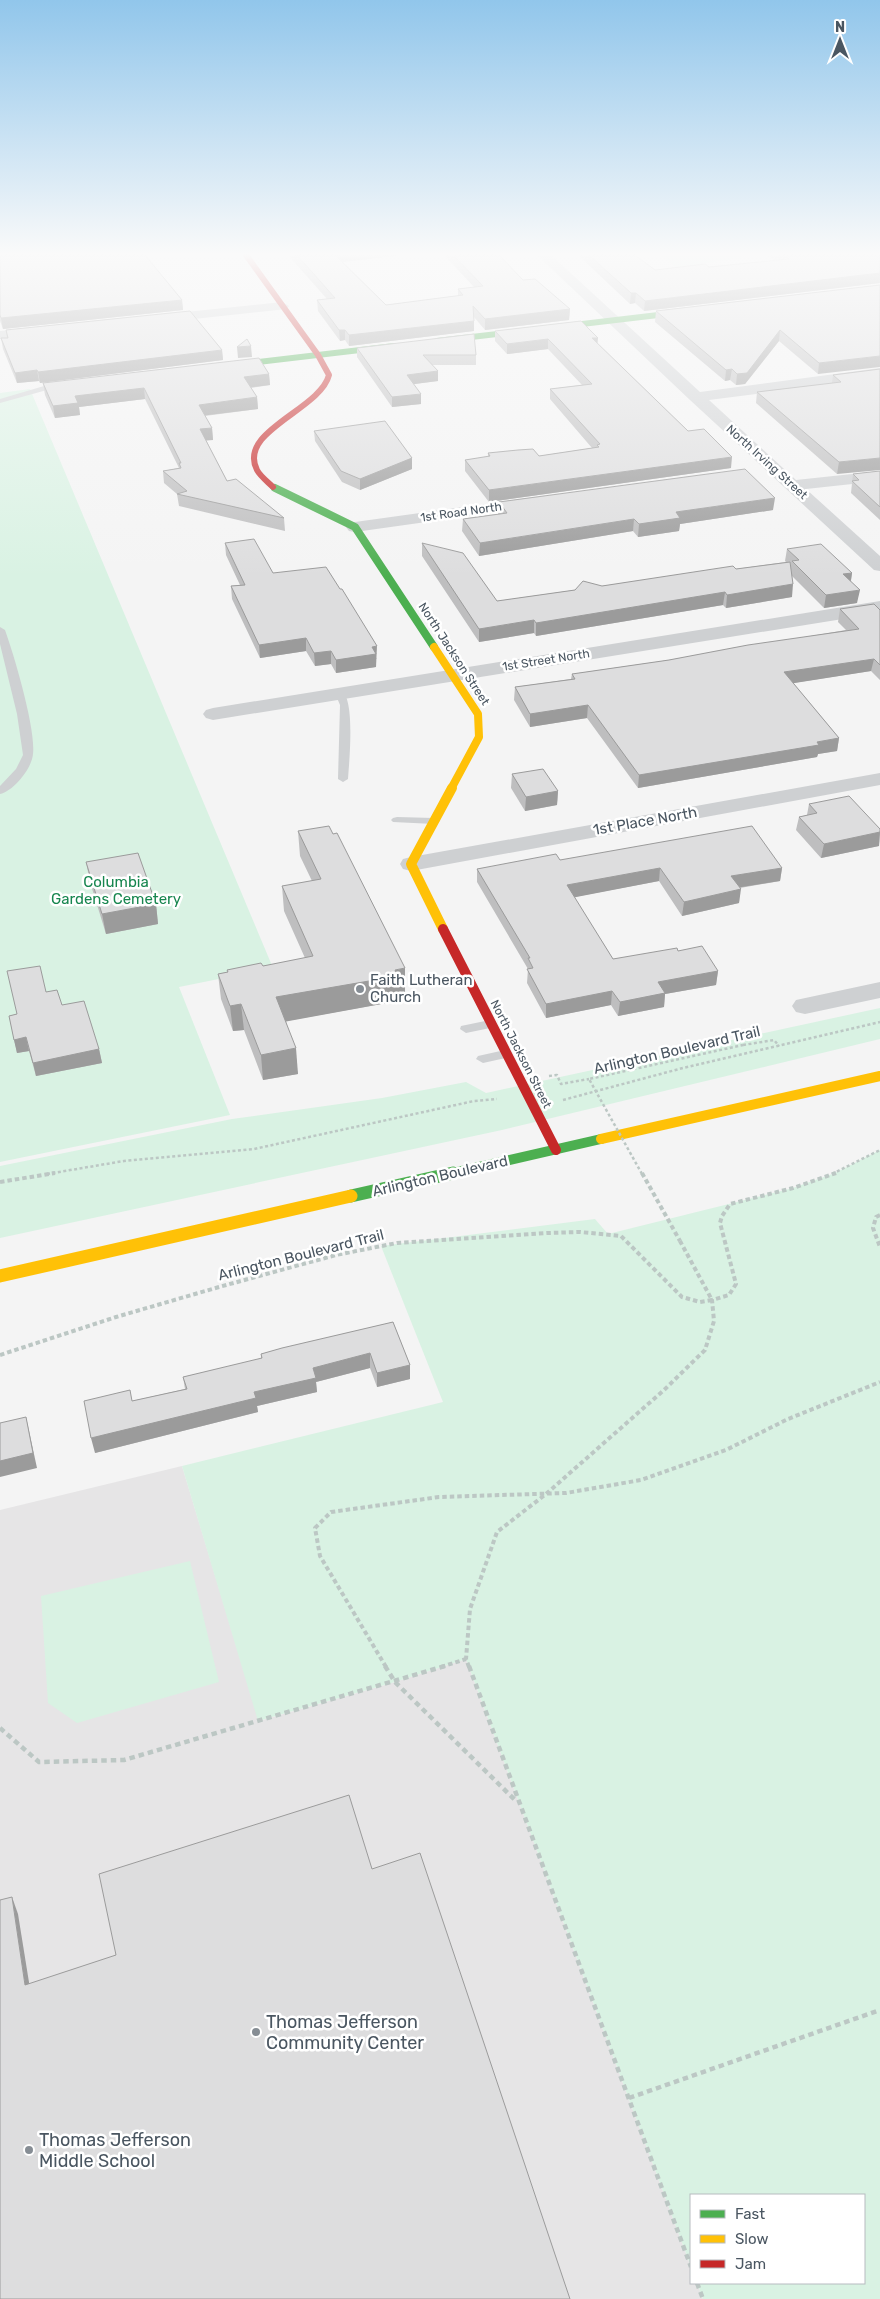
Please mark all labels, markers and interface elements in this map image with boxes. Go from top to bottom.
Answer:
north arrow [815,15,865,65]
text: N [835,19,845,36]
street label: North Irving Street [724,422,811,502]
street label: 1st Road North [419,499,503,525]
street label: North Jackson Street [416,600,493,708]
street label: 1st Street North [501,646,591,674]
street label: 1st Place North [592,803,698,839]
park label: Columbia Gardens Cemetery [51,873,181,908]
place label: Faith Lutheran Church [370,971,473,1006]
marker: Faith Lutheran Church [354,983,366,995]
street label: North Jackson Street [488,998,555,1111]
street label: Arlington Boulevard Trail [592,1022,762,1078]
street label: Arlington Boulevard [370,1152,510,1200]
street label: Arlington Boulevard Trail [216,1226,386,1284]
place label: Thomas Jefferson Community Center [266,2011,424,2054]
marker: Thomas Jefferson Community Center [250,2026,262,2038]
place label: Thomas Jefferson Middle School [39,2129,191,2172]
marker: Thomas Jefferson Middle School [23,2144,35,2156]
legend [690,2194,865,2284]
text: Fast [735,2205,765,2223]
text: Slow [735,2230,768,2248]
text: Jam [735,2255,766,2273]

